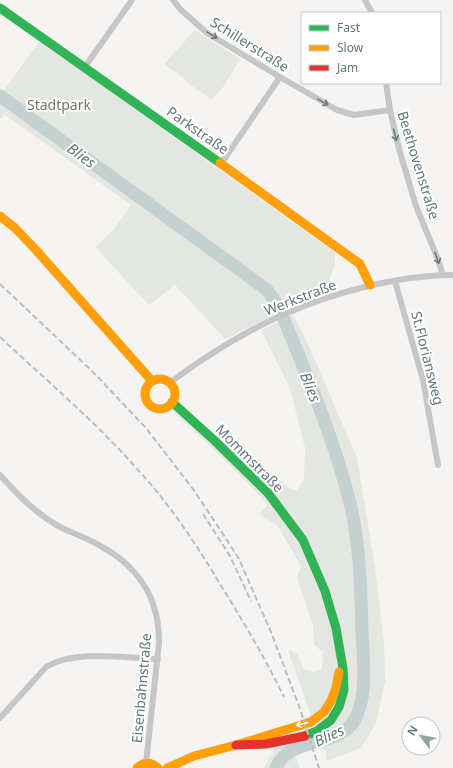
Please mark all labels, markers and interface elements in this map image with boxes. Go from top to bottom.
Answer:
street label: Schillerstraße [207,12,293,76]
legend [301,12,441,84]
text: Fast [337,19,361,36]
one-way arrow [206,32,218,40]
text: Slow [337,39,364,56]
text: Jam [336,59,358,76]
park label: Stadtpark [27,95,92,114]
one-way arrow [317,99,329,106]
street label: Parkstraße [163,102,233,158]
street label: Beethovenstraße [393,109,445,222]
one-way arrow [392,128,400,141]
water label: Blies [64,138,101,172]
one-way arrow [434,251,442,263]
street label: Werkstraße [261,275,339,319]
street label: St.Floriansweg [407,309,449,407]
water label: Blies [296,369,326,405]
street label: Mommstraße [212,420,288,496]
street label: Eisenbahnstraße [127,632,155,744]
north arrow [401,716,441,756]
water label: Blies [311,719,348,751]
one-way arrow [296,721,309,728]
text: N [403,723,421,738]

